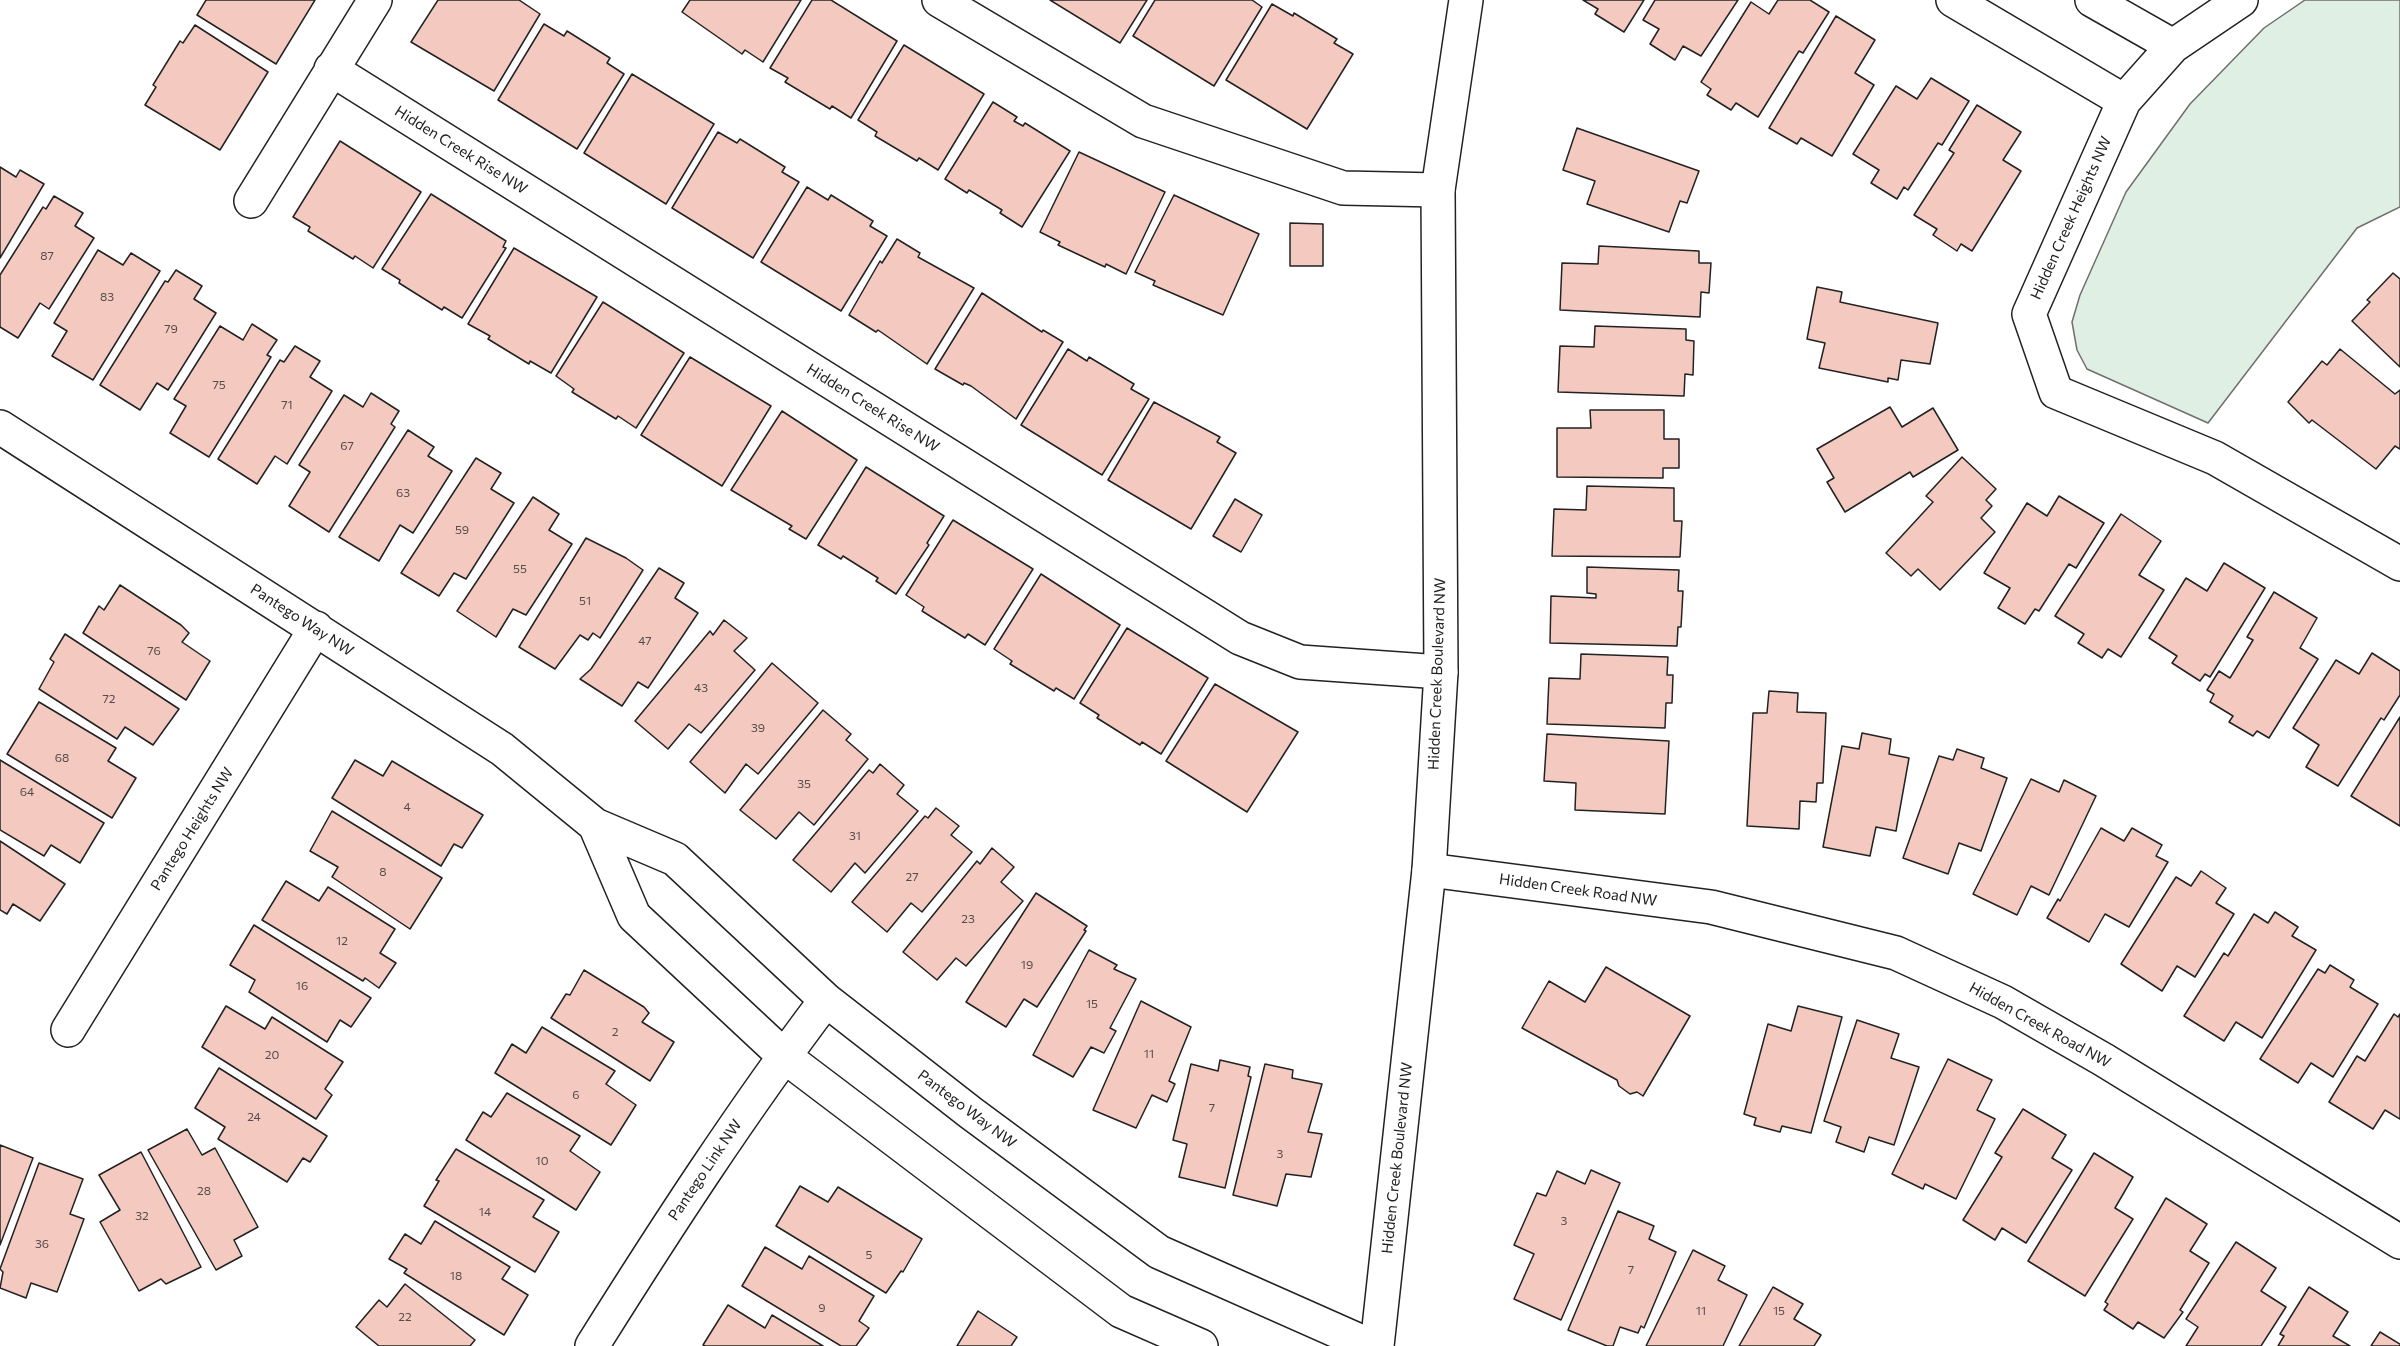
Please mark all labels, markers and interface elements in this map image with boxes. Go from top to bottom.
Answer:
street label: Hidden Creek Rise NW [391,102,531,198]
street label: Hidden Creek Heights NW [2027,134,2115,302]
house number: 87 [40,249,54,263]
house number: 83 [100,290,114,304]
house number: 79 [164,322,178,336]
street label: Hidden Creek Rise NW [803,360,943,456]
house number: 75 [212,378,226,392]
house number: 71 [281,398,293,412]
house number: 67 [340,439,354,453]
house number: 63 [396,486,410,500]
house number: 59 [455,523,469,537]
house number: 55 [513,562,527,576]
street label: Hidden Creek Boulevard NW [1425,578,1449,770]
street label: Pantego Way NW [247,580,357,660]
house number: 51 [579,594,591,608]
house number: 47 [638,634,652,648]
house number: 76 [147,644,161,658]
house number: 43 [694,681,708,695]
house number: 72 [103,692,115,706]
house number: 39 [751,721,765,735]
house number: 68 [55,751,69,765]
street label: Pantego Heights NW [147,764,237,894]
house number: 35 [797,777,811,791]
house number: 64 [20,785,34,799]
house number: 4 [403,800,411,814]
house number: 31 [849,829,861,843]
house number: 8 [379,865,387,879]
house number: 27 [906,870,918,884]
street label: Hidden Creek Road NW [1498,870,1658,910]
house number: 23 [961,912,975,926]
house number: 12 [336,934,348,948]
house number: 19 [1021,958,1033,972]
house number: 16 [296,979,308,993]
street label: Hidden Creek Road NW [1966,979,2114,1071]
house number: 15 [1086,997,1098,1011]
house number: 2 [612,1025,618,1039]
house number: 11 [1144,1047,1154,1061]
house number: 20 [265,1048,279,1062]
street label: Hidden Creek Boulevard NW [1378,1061,1416,1255]
street label: Pantego Way NW [914,1066,1020,1152]
house number: 6 [572,1088,580,1102]
house number: 7 [1209,1101,1215,1115]
house number: 24 [247,1110,261,1124]
street label: Pantego Link NW [664,1116,746,1224]
house number: 3 [1277,1147,1283,1161]
house number: 10 [536,1154,548,1168]
house number: 28 [197,1184,211,1198]
house number: 14 [479,1205,491,1219]
house number: 32 [135,1209,149,1223]
house number: 3 [1561,1214,1567,1228]
house number: 36 [35,1237,49,1251]
house number: 5 [866,1248,872,1262]
house number: 7 [1628,1263,1634,1277]
house number: 18 [450,1269,462,1283]
house number: 9 [818,1301,826,1315]
house number: 11 [1696,1304,1706,1318]
house number: 15 [1773,1304,1785,1318]
house number: 22 [398,1310,412,1324]

